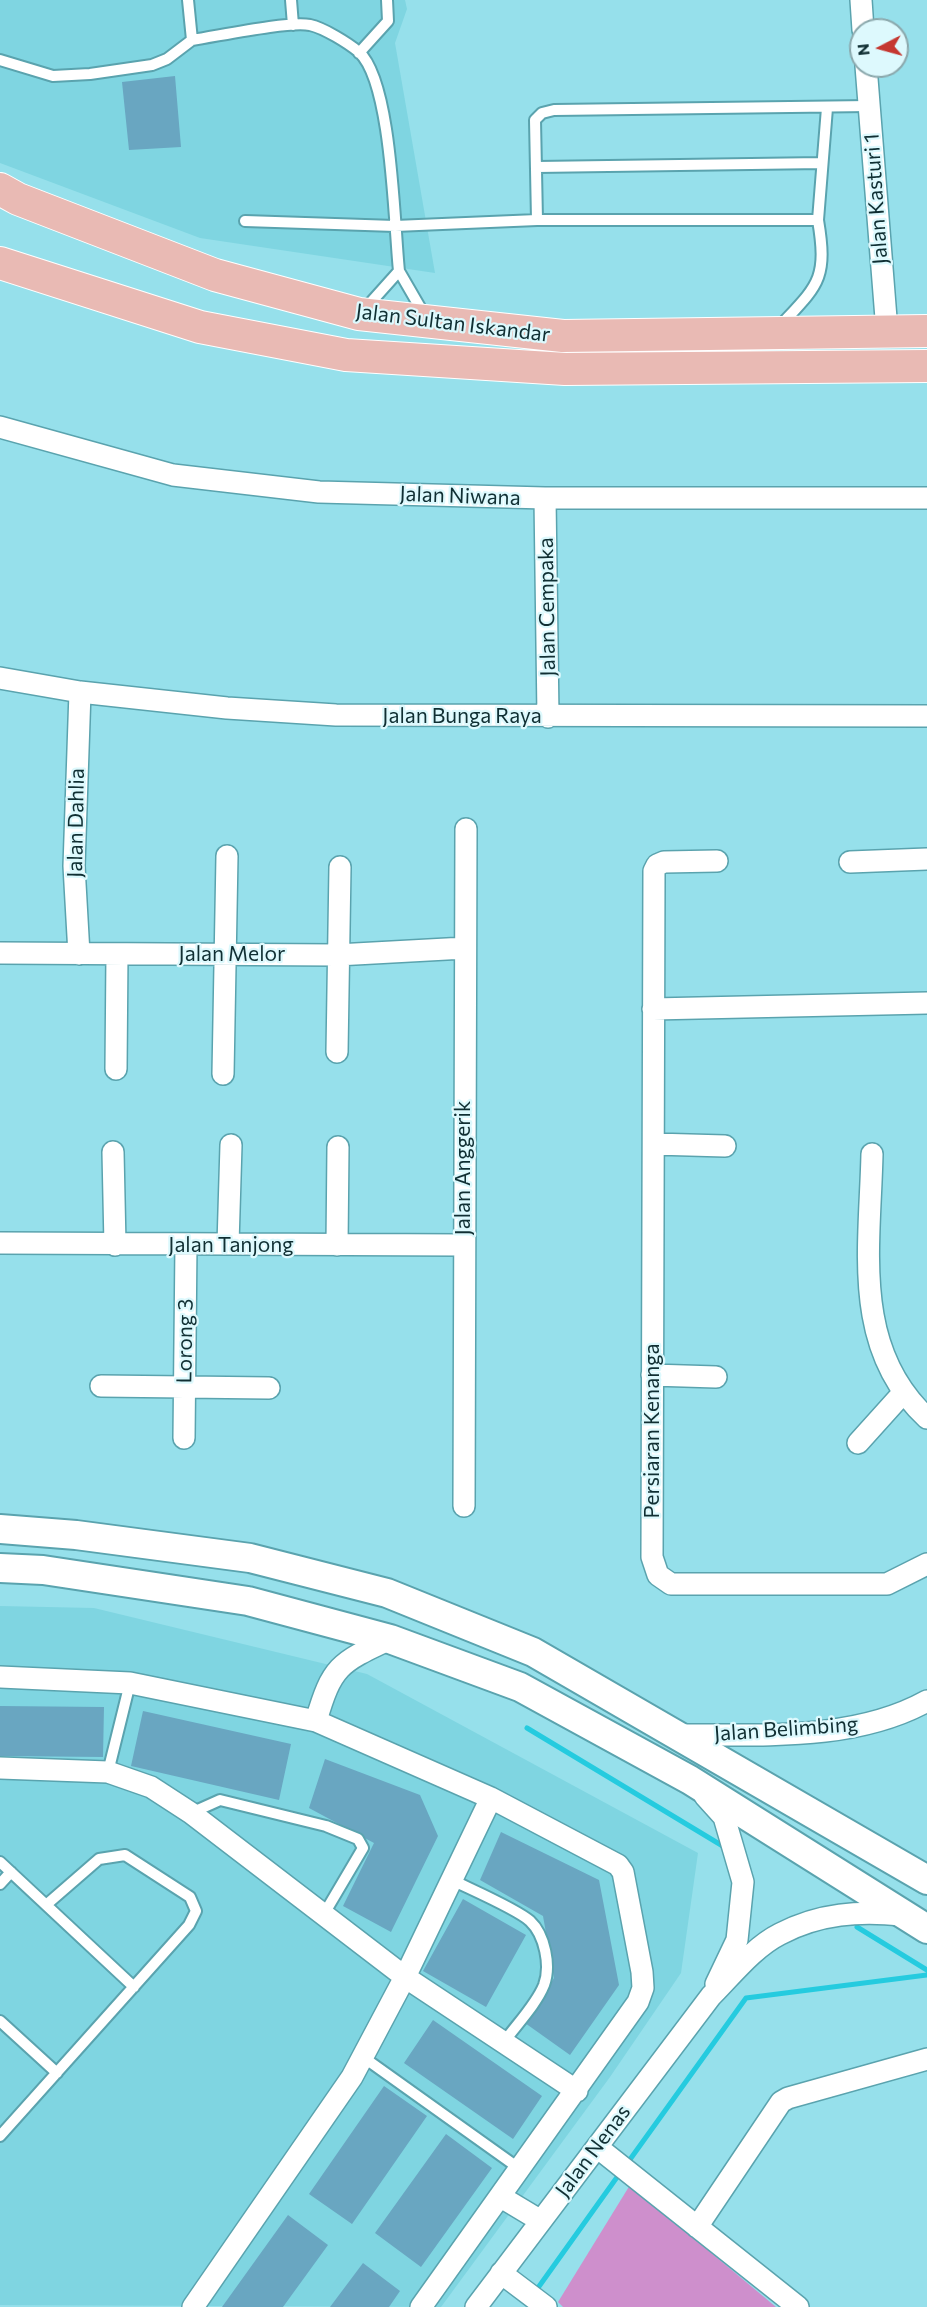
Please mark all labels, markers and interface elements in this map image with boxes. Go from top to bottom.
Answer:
north arrow [849,18,909,78]
text: N [853,43,873,57]
street label: Jalan Kasturi 1 [859,133,893,265]
street label: Jalan Sultan Iskandar [354,299,552,347]
street label: Jalan Niwana [399,481,521,511]
street label: Jalan Cempaka [533,537,561,677]
street label: Jalan Bunga Raya [382,703,542,729]
street label: Jalan Dahlia [62,768,90,878]
street label: Jalan Melor [179,941,285,967]
street label: Jalan Anggerik [450,1101,476,1235]
street label: Jalan Tanjong [168,1232,294,1258]
street label: Lorong 3 [172,1299,198,1383]
street label: Persiaran Kenanga [639,1344,665,1518]
street label: Jalan Belimbing [713,1711,859,1747]
street label: Jalan Nenas [550,2100,636,2202]

